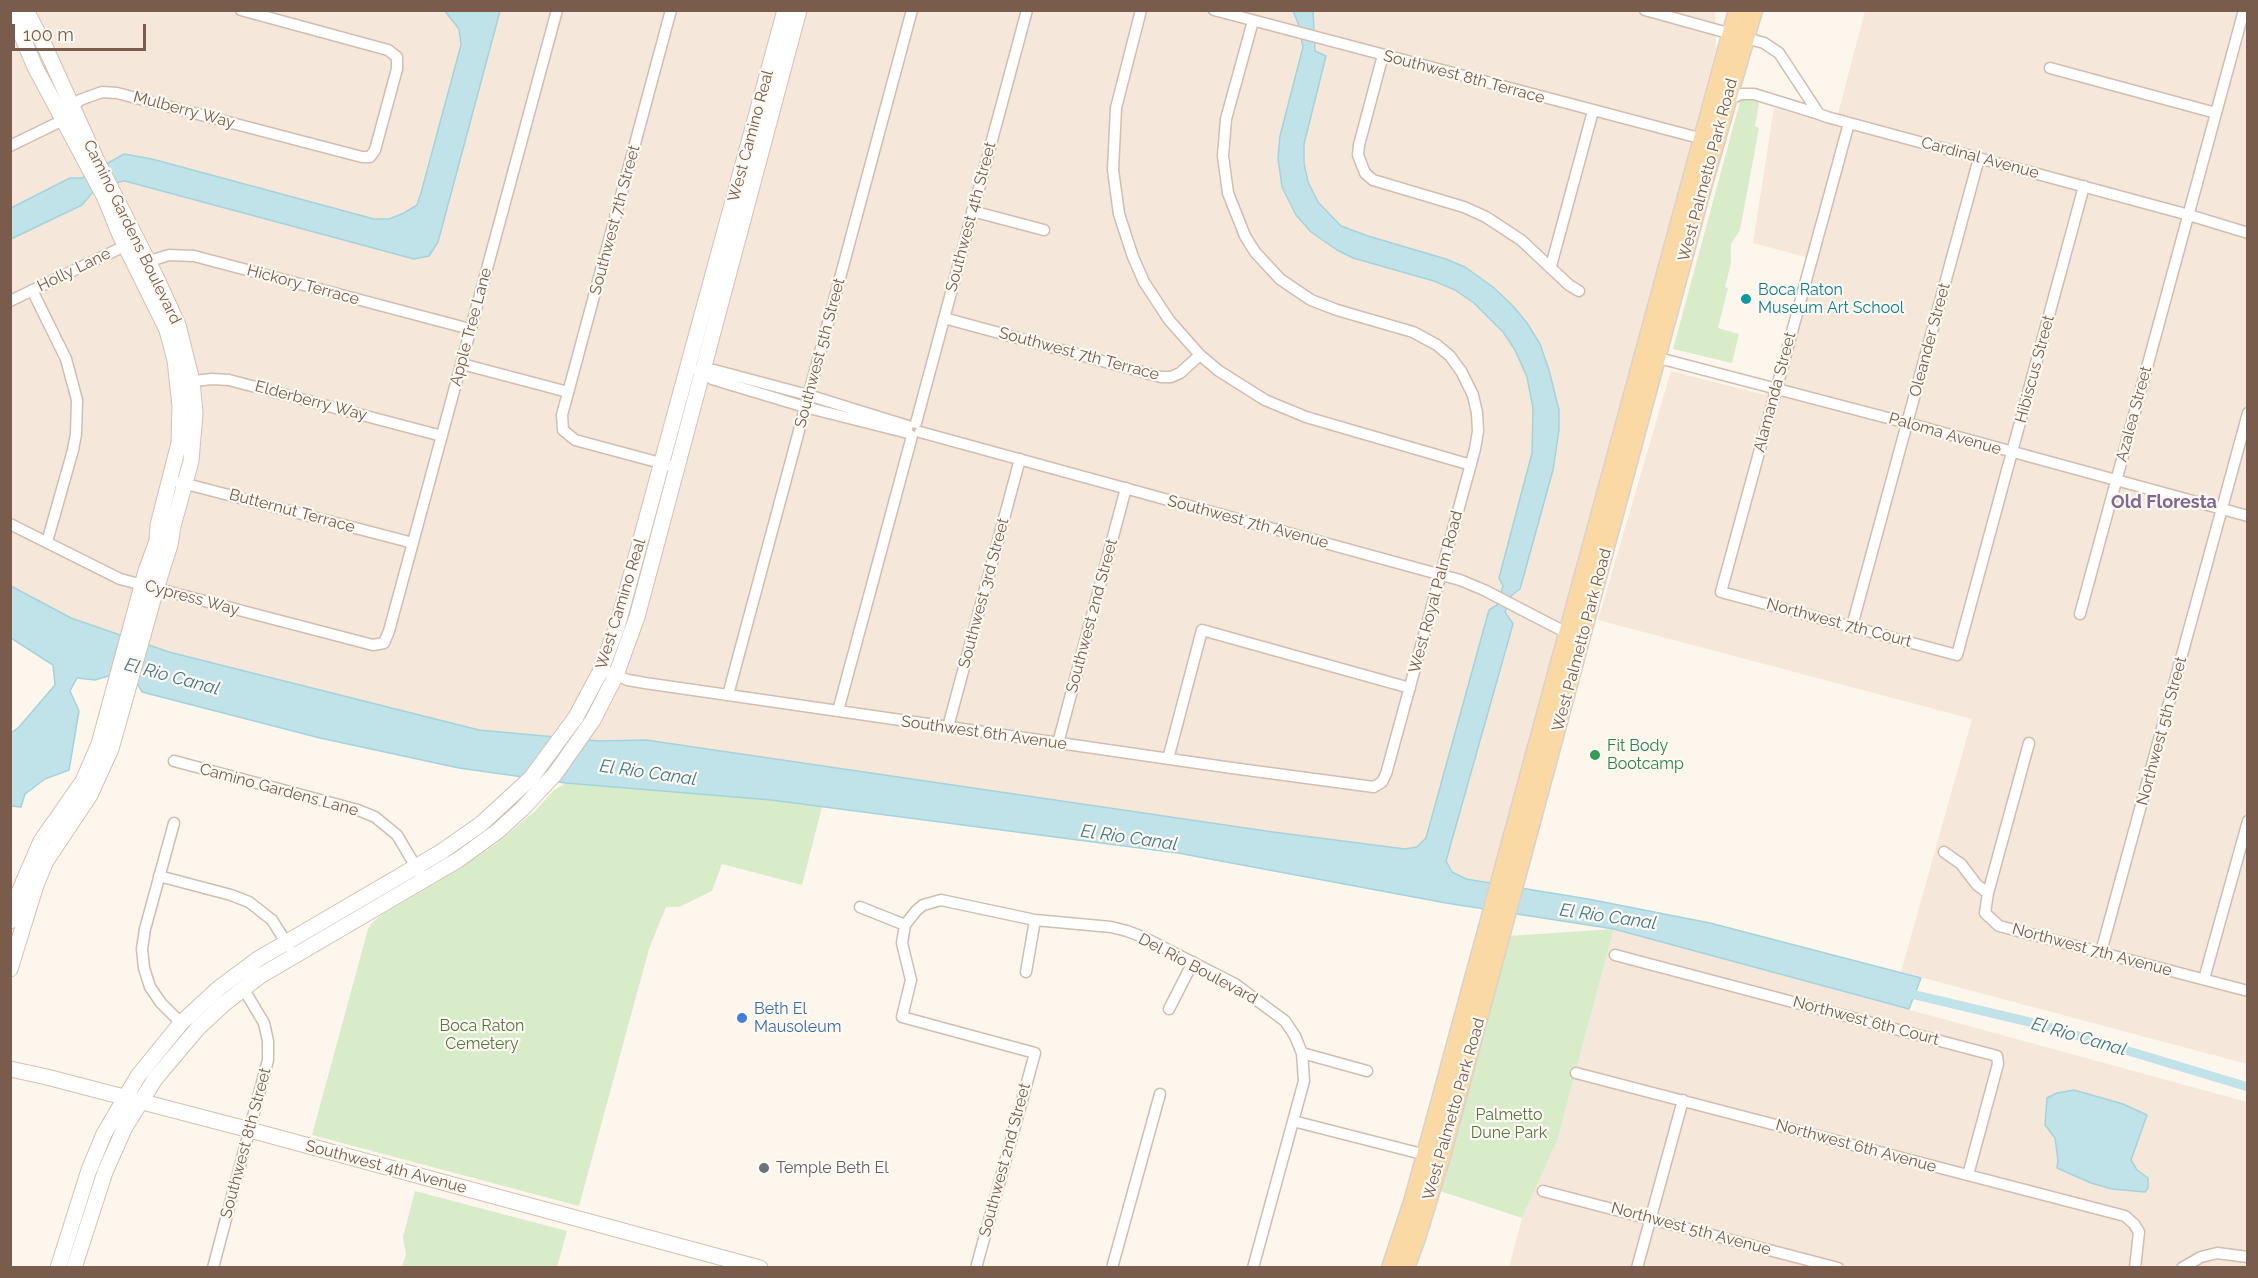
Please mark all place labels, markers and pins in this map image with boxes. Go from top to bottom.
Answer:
place label: Boca Raton Museum Art School [1758,280,1904,318]
marker: Boca Raton Museum Art School [1739,292,1753,306]
place label: Fit Body Bootcamp [1607,736,1684,774]
marker: Fit Body Bootcamp [1588,748,1602,762]
place label: Beth El Mausoleum [754,999,841,1037]
marker: Beth El Mausoleum [735,1011,749,1025]
place label: Temple Beth El [776,1158,889,1178]
marker: Temple Beth El [757,1161,771,1175]

